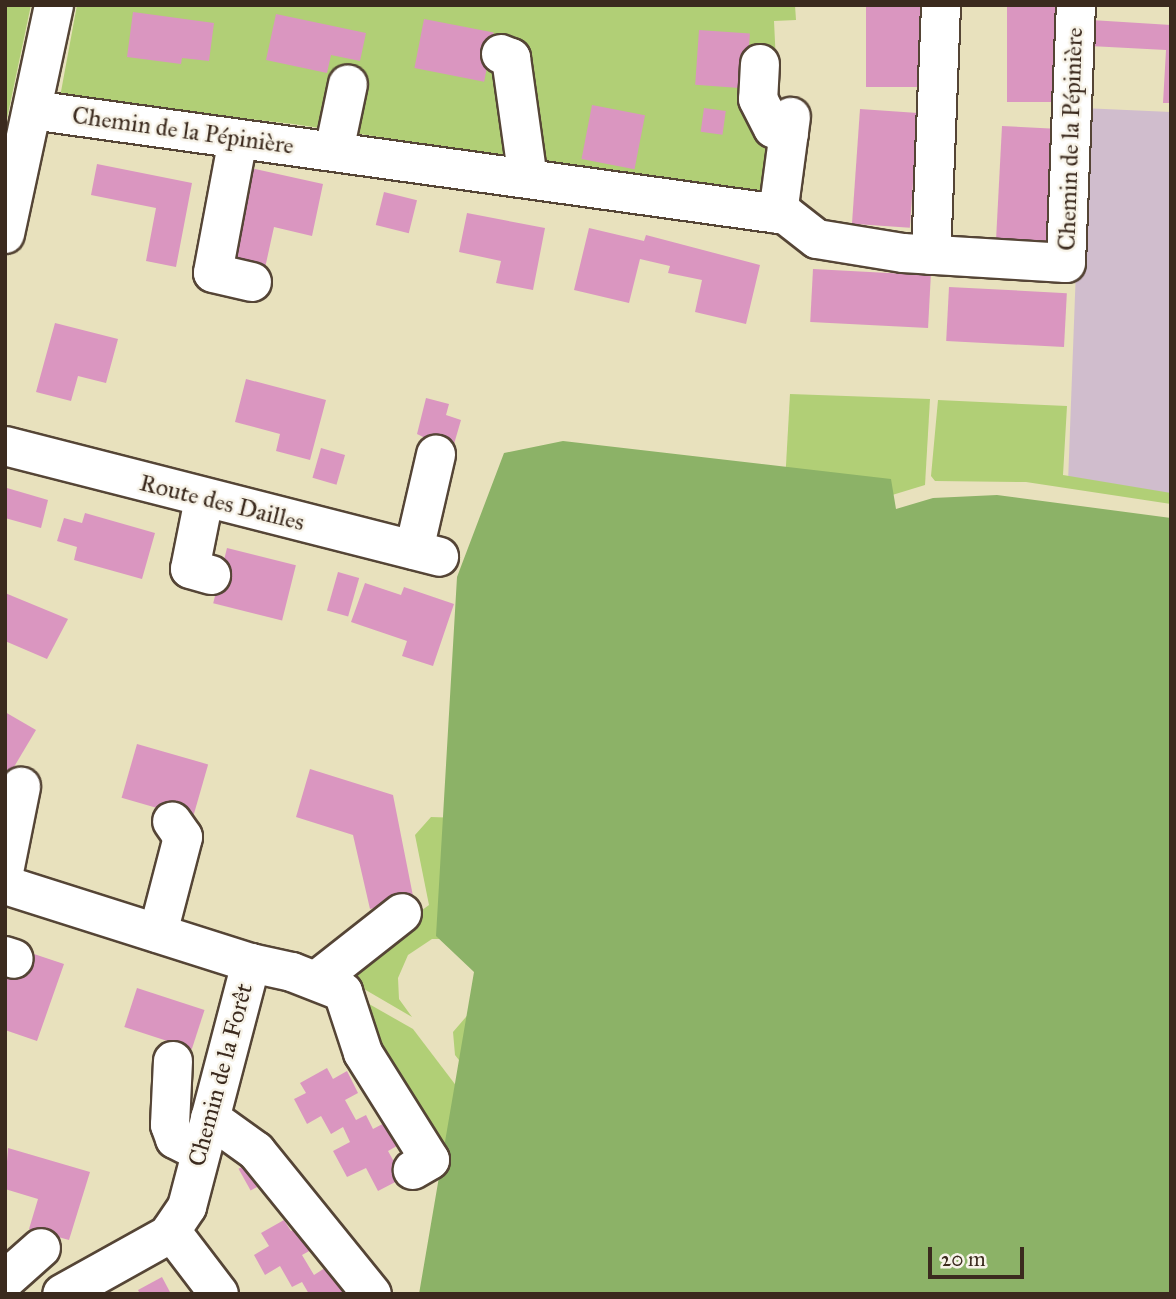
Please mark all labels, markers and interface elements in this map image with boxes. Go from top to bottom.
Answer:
street label: Chemin de la Pépinière [1053,27,1089,251]
street label: Chemin de la Pépinière [70,101,296,161]
street label: Route des Dailles [137,469,307,537]
street label: Chemin de la Forêt [183,980,259,1170]
scale bar [931,1232,1027,1276]
text: 20 m [941,1246,986,1272]

